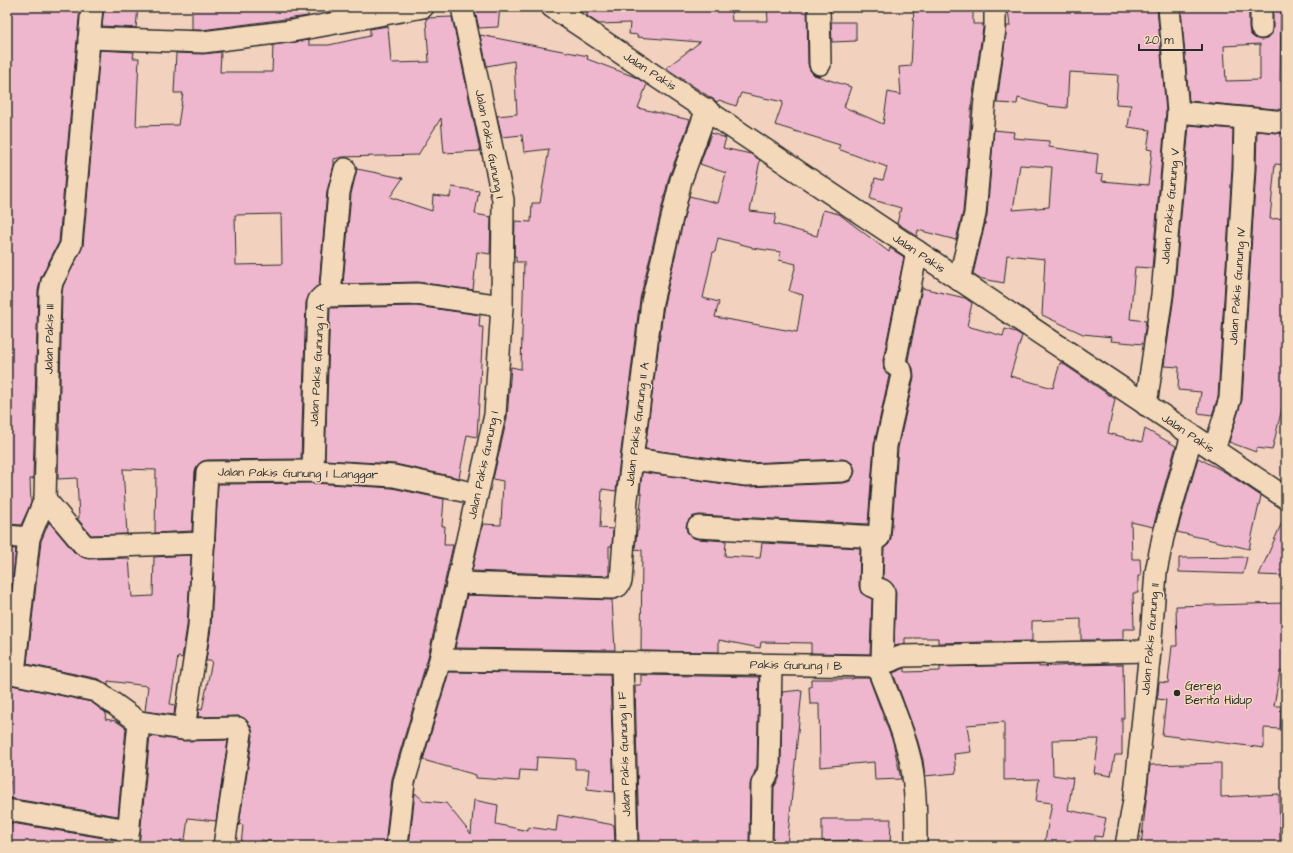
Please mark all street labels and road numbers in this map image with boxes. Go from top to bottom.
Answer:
street label: Jalan Pakis [620,48,680,95]
street label: Jalan Pakis Gunung I [470,88,508,200]
street label: Jalan Pakis Gunung V [1157,147,1185,265]
street label: Jalan Pakis Gunung IV [1225,226,1251,345]
street label: Jalan Pakis [889,230,948,277]
street label: Jalan Pakis III [40,303,59,374]
street label: Jalan Pakis Gunung I A [306,303,330,427]
street label: Jalan Pakis Gunung II A [621,361,655,487]
street label: Jalan Pakis Gunung I [464,409,504,521]
street label: Jalan Pakis [1158,410,1217,457]
street label: Jalan Pakis Gunung I Langgar [218,464,379,484]
street label: Jalan Pakis Gunung II [1137,582,1165,696]
street label: Pakis Gunung 1 B [750,656,843,676]
street label: Jalan Pakis Gunung II F [614,690,636,817]

